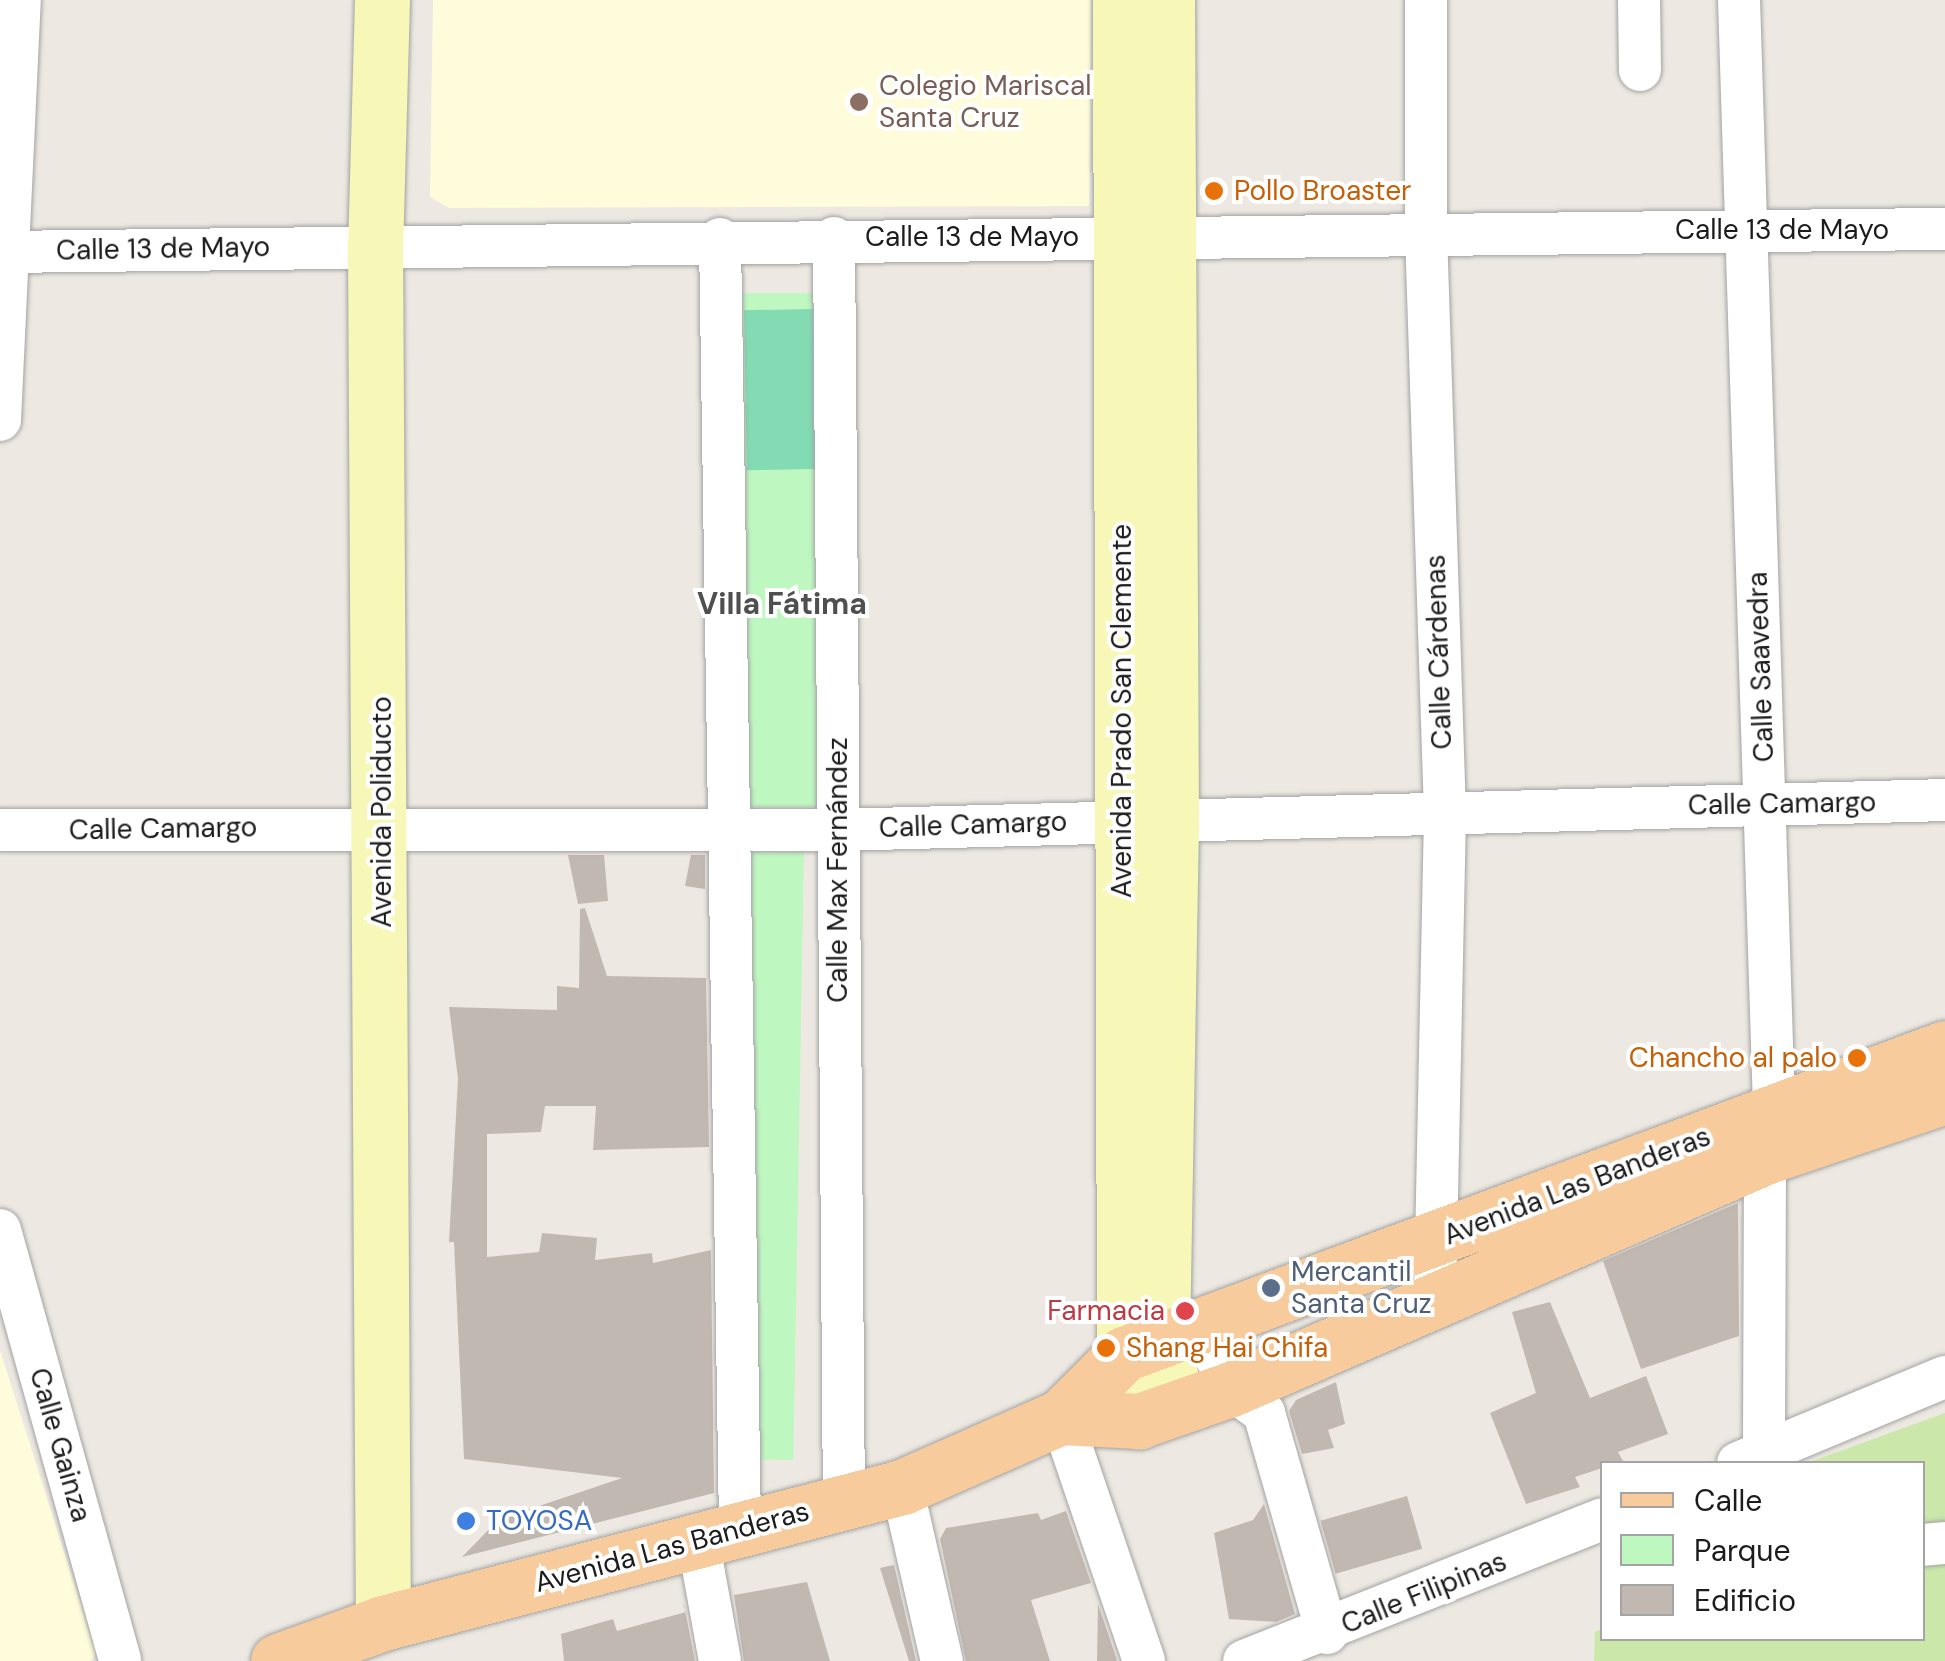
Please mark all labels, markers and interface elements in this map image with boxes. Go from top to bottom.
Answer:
place label: Colegio Mariscal Santa Cruz [879,69,1092,135]
marker: Colegio Mariscal Santa Cruz [848,91,870,113]
place label: Pollo Broaster [1234,174,1411,208]
marker: Pollo Broaster [1203,180,1225,202]
street label: Calle 13 de Mayo [1675,213,1889,247]
street label: Calle 13 de Mayo [865,220,1079,254]
street label: Calle 13 de Mayo [56,230,270,268]
street label: Avenida Prado San Clemente [1105,524,1139,898]
street label: Calle Cárdenas [1419,554,1459,750]
street label: Calle Saavedra [1741,571,1781,763]
district label: Villa Fátima [697,586,867,622]
street label: Avenida Poliducto [365,696,399,928]
street label: Calle Max Fernández [821,737,855,1003]
street label: Calle Camargo [1688,786,1876,822]
street label: Calle Camargo [878,805,1068,845]
street label: Calle Camargo [69,811,257,847]
place label: Chancho al palo [1629,1041,1837,1075]
marker: Chancho al palo [1846,1047,1868,1069]
street label: Avenida Las Banderas [1439,1120,1715,1252]
place label: Mercantil Santa Cruz [1291,1255,1432,1321]
marker: Mercantil Santa Cruz [1260,1277,1282,1299]
place label: Farmacia [1047,1294,1165,1328]
marker: Farmacia [1174,1300,1196,1322]
place label: Shang Hai Chifa [1126,1331,1328,1365]
marker: Shang Hai Chifa [1095,1337,1117,1359]
street label: Calle Gainza [22,1364,98,1526]
legend [1600,1461,1925,1641]
text: Calle [1694,1481,1762,1520]
street label: Avenida Las Banderas [531,1494,813,1600]
place label: TOYOSA [486,1504,592,1538]
marker: TOYOSA [455,1510,477,1532]
text: Parque [1694,1531,1791,1570]
street label: Calle Filipinas [1336,1545,1512,1641]
text: Edificio [1694,1581,1796,1620]

